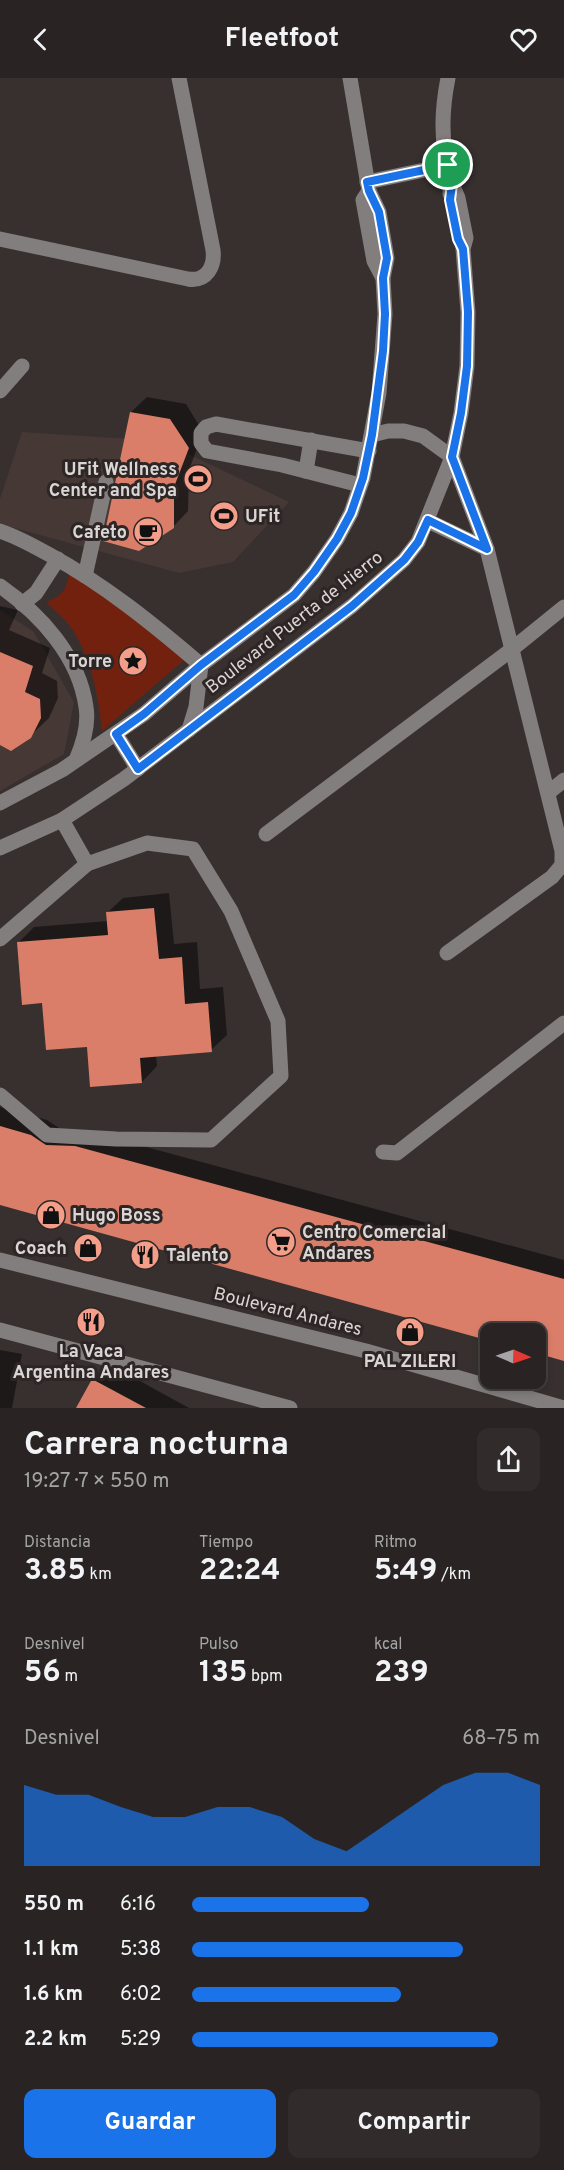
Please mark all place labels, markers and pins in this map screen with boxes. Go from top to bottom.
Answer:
pin [422,139,473,190]
place label: UFit Wellness Center and Spa [49,459,177,503]
sports icon: UFit Wellness Center and Spa [182,463,214,495]
sports icon: UFit [208,500,240,532]
place label: UFit [245,506,280,529]
cafe icon: Cafeto [132,516,164,548]
place label: Cafeto [72,522,127,545]
place icon: Torre [117,645,149,677]
place label: Torre [68,651,112,674]
shop icon: Hugo Boss [35,1199,67,1231]
place label: Hugo Boss [72,1205,161,1228]
place label: Centro Comercial Andares [302,1222,447,1266]
supermarket icon: Centro Comercial Andares [265,1226,297,1258]
shop icon: Coach [72,1232,104,1264]
place label: Coach [15,1238,67,1261]
restaurant icon: Talento [129,1239,161,1271]
place label: Talento [166,1245,229,1268]
restaurant icon: La Vaca Argentina Andares [75,1306,107,1338]
shop icon: PAL ZILERI [394,1316,426,1348]
place label: La Vaca Argentina Andares [13,1341,169,1385]
place label: PAL ZILERI [364,1351,456,1374]

